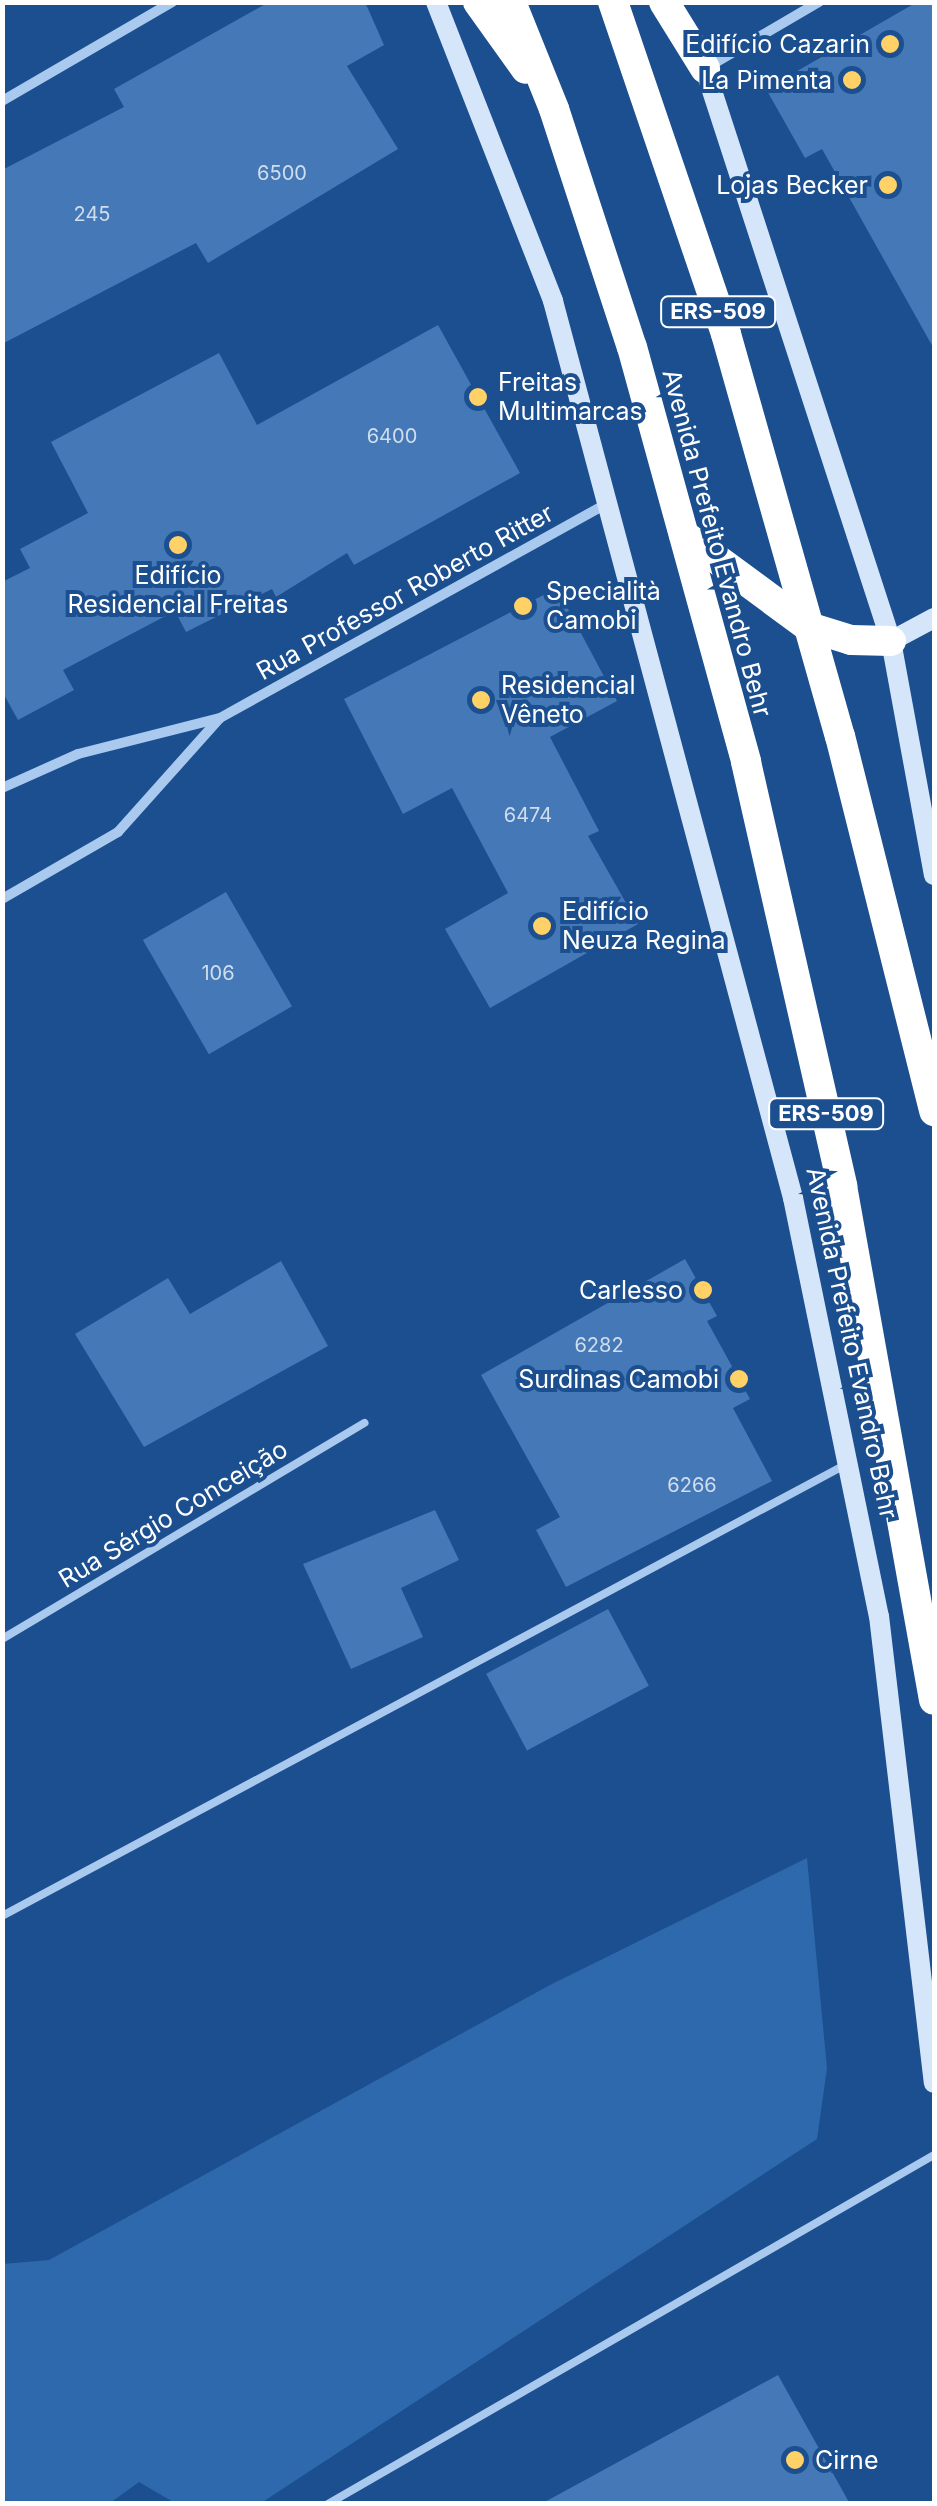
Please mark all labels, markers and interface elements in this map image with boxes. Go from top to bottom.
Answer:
place label: Edifício Cazarin [685,29,870,59]
marker: Edifício Cazarin [879,33,901,55]
place label: La Pimenta [701,65,832,95]
marker: La Pimenta [841,69,863,91]
house number: 6500 [257,161,307,185]
place label: Lojas Becker [716,170,868,200]
marker: Lojas Becker [877,174,899,196]
house number: 245 [74,202,110,226]
road number: ERS-509 [658,295,778,329]
street label: Avenida Prefeito Evandro Behr [656,366,778,720]
place label: Freitas Multimarcas [498,368,643,427]
marker: Freitas Multimarcas [467,386,489,408]
house number: 6400 [367,424,417,448]
street label: Rua Professor Roberto Ritter [251,498,559,686]
marker: Edifício Residencial Freitas [167,534,189,556]
place label: Edifício Residencial Freitas [68,561,288,620]
place label: Specialità Camobi [546,577,661,636]
marker: Specialità Camobi [510,593,536,619]
place label: Residencial Vêneto [501,671,636,730]
marker: Residencial Vêneto [470,689,492,711]
house number: 6474 [504,803,552,827]
place label: Edifício Neuza Regina [562,897,726,956]
marker: Edifício Neuza Regina [531,915,553,937]
house number: 106 [201,961,235,985]
road number: ERS-509 [766,1097,886,1131]
street label: Avenida Prefeito Evandro Behr [800,1164,904,1522]
place label: Carlesso [579,1275,683,1305]
marker: Carlesso [692,1279,714,1301]
house number: 6282 [574,1333,624,1357]
place label: Surdinas Camobi [518,1364,719,1394]
marker: Surdinas Camobi [728,1368,750,1390]
street label: Rua Sérgio Conceição [53,1434,293,1594]
house number: 6266 [667,1473,717,1497]
place label: Cirne [815,2445,878,2475]
marker: Cirne [784,2449,806,2471]

